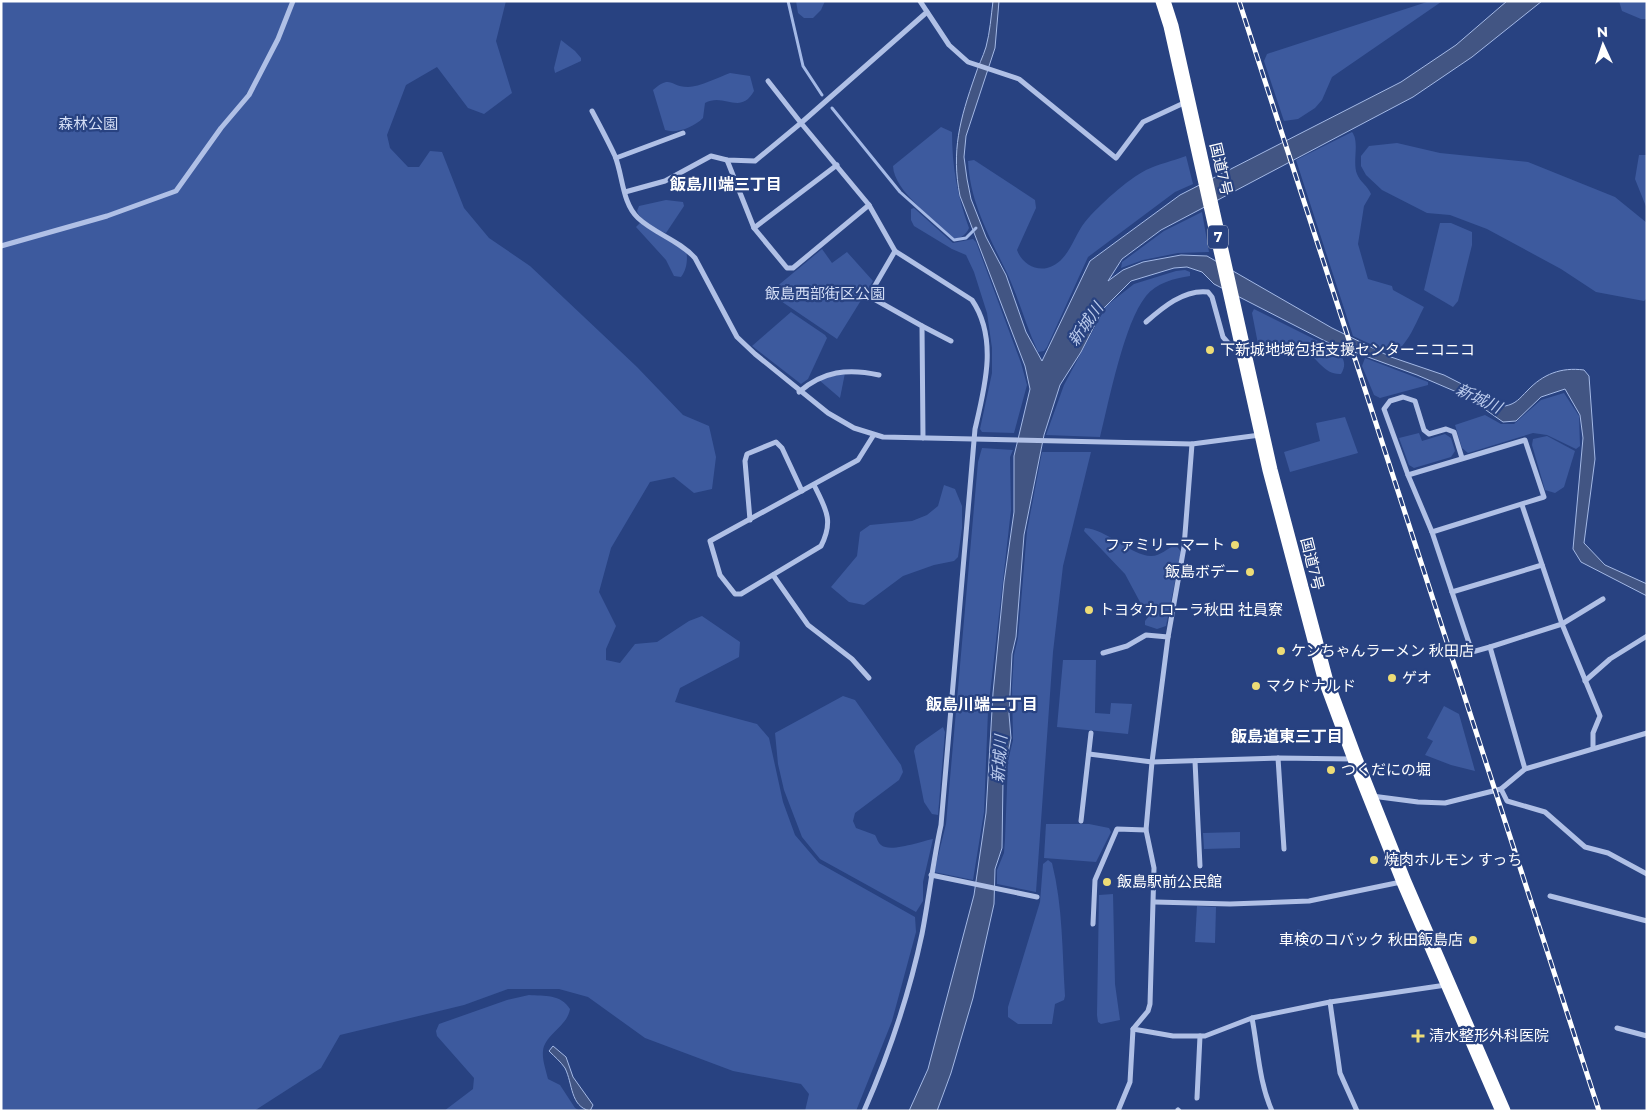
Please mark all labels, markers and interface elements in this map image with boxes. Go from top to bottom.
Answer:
north arrow [1578,20,1628,70]
text: N [1596,23,1608,41]
park label: 森林公園 [58,114,118,133]
street label: 国道7号 [1206,141,1237,197]
district label: 飯島川端三丁目 [669,175,782,194]
road number: 7 [1208,226,1228,248]
park label: 飯島西部街区公園 [765,284,885,303]
water label: 新城川 [1064,298,1108,349]
place label: 下新城地域包括支援センターニコニコ [1220,340,1475,359]
marker: 下新城地域包括支援センターニコニコ [1204,344,1216,356]
water label: 新城川 [1453,380,1506,418]
place label: ファミリーマート [1105,535,1225,554]
street label: 国道7号 [1297,535,1328,592]
marker: ファミリーマート [1229,539,1241,551]
place label: 飯島ボデー [1165,562,1240,581]
marker: 飯島ボデー [1244,566,1256,578]
place label: トヨタカローラ秋田 社員寮 [1099,600,1283,619]
marker: トヨタカローラ秋田 社員寮 [1083,604,1095,616]
place label: ケンちゃんラーメン 秋田店 [1291,641,1474,660]
marker: ケンちゃんラーメン 秋田店 [1275,645,1287,657]
place label: ゲオ [1402,668,1432,687]
marker: ゲオ [1386,672,1398,684]
place label: マクドナルド [1266,676,1356,695]
marker: マクドナルド [1250,680,1262,692]
district label: 飯島川端二丁目 [925,695,1038,714]
district label: 飯島道東三丁目 [1230,727,1343,746]
water label: 新城川 [988,732,1011,784]
place label: つくだにの堀 [1341,760,1431,779]
marker: つくだにの堀 [1325,764,1337,776]
place label: 焼肉ホルモン すっち [1384,850,1522,869]
marker: 焼肉ホルモン すっち [1368,854,1380,866]
place label: 飯島駅前公民館 [1117,872,1222,891]
marker: 飯島駅前公民館 [1101,876,1113,888]
place label: 車検のコバック 秋田飯島店 [1279,930,1463,949]
marker: 車検のコバック 秋田飯島店 [1467,934,1479,946]
place label: 清水整形外科医院 [1429,1026,1549,1045]
marker: 清水整形外科医院 [1411,1029,1425,1043]

